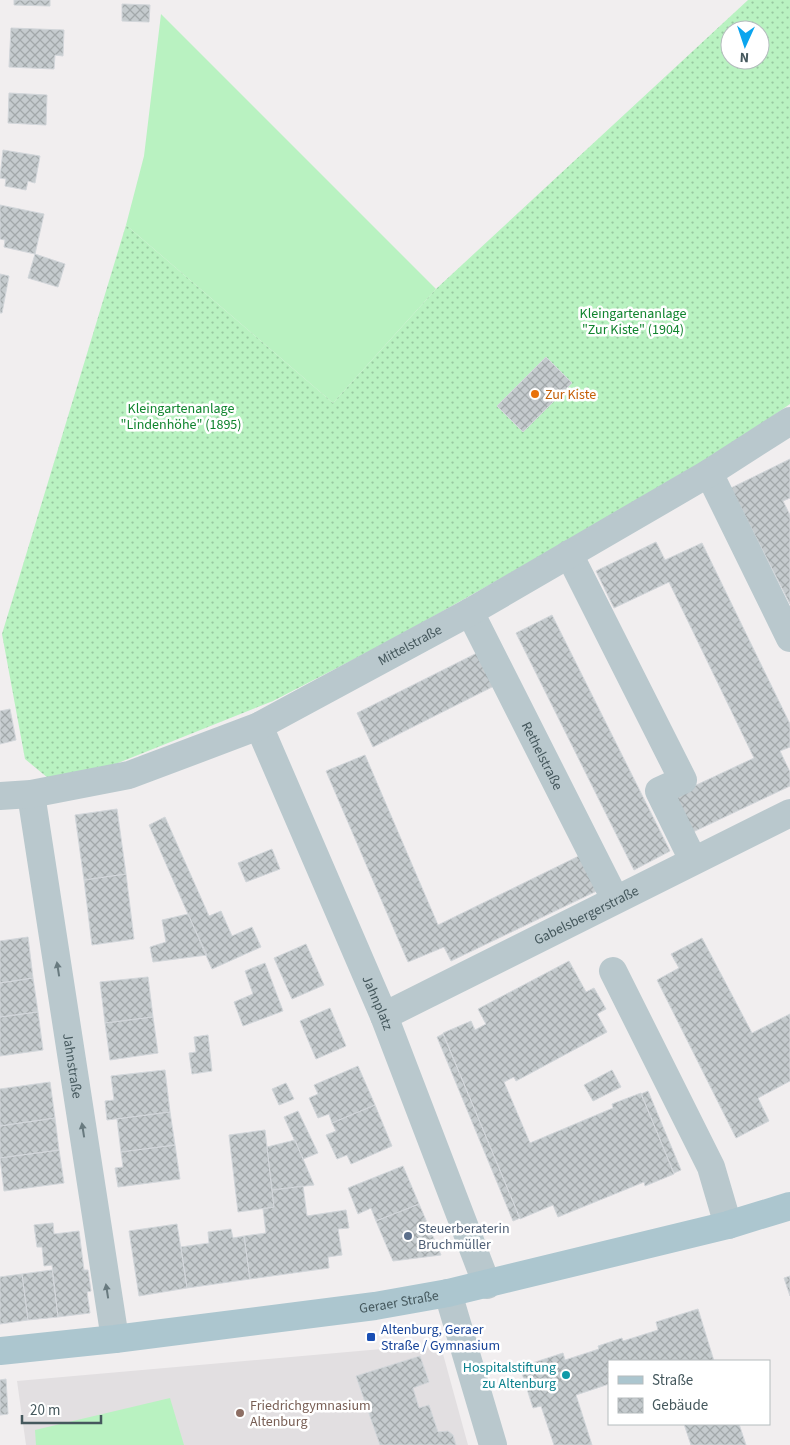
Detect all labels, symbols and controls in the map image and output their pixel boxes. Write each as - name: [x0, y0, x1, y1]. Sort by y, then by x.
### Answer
- north arrow: [720, 20, 770, 70]
- text: N: [739, 47, 750, 67]
- park label: Kleingartenanlage "Zur Kiste" (1904): [580, 304, 686, 340]
- place label: Zur Kiste: [545, 385, 596, 405]
- marker: Zur Kiste: [529, 388, 541, 400]
- park label: Kleingartenanlage "Lindenhöhe" (1895): [120, 399, 242, 435]
- street label: Mittelstraße: [374, 620, 446, 671]
- street label: Rethelstraße: [516, 718, 567, 794]
- street label: Gabelsbergerstraße: [531, 881, 642, 950]
- one-way arrow: [53, 961, 61, 977]
- street label: Jahnplatz: [357, 972, 398, 1033]
- street label: Jahnstraße: [57, 1032, 87, 1100]
- one-way arrow: [78, 1122, 86, 1138]
- place label: Steuerberaterin Bruchmüller: [418, 1219, 510, 1255]
- marker: Steuerberaterin Bruchmüller: [402, 1230, 414, 1242]
- one-way arrow: [103, 1282, 111, 1298]
- street label: Geraer Straße: [358, 1286, 440, 1319]
- place label: Altenburg, Geraer Straße / Gymnasium: [381, 1320, 500, 1356]
- marker: Altenburg, Geraer Straße / Gymnasium: [365, 1331, 377, 1343]
- place label: Hospitalstiftung zu Altenburg: [463, 1358, 556, 1394]
- legend: [608, 1360, 770, 1425]
- marker: Hospitalstiftung zu Altenburg: [560, 1369, 572, 1381]
- text: Straße: [652, 1370, 693, 1391]
- scale bar: [22, 1392, 101, 1424]
- text: Gebäude: [652, 1395, 708, 1416]
- place label: Friedrichgymnasium Altenburg: [250, 1396, 371, 1432]
- text: 20 m: [30, 1400, 60, 1421]
- marker: Friedrichgymnasium Altenburg: [234, 1407, 246, 1419]

